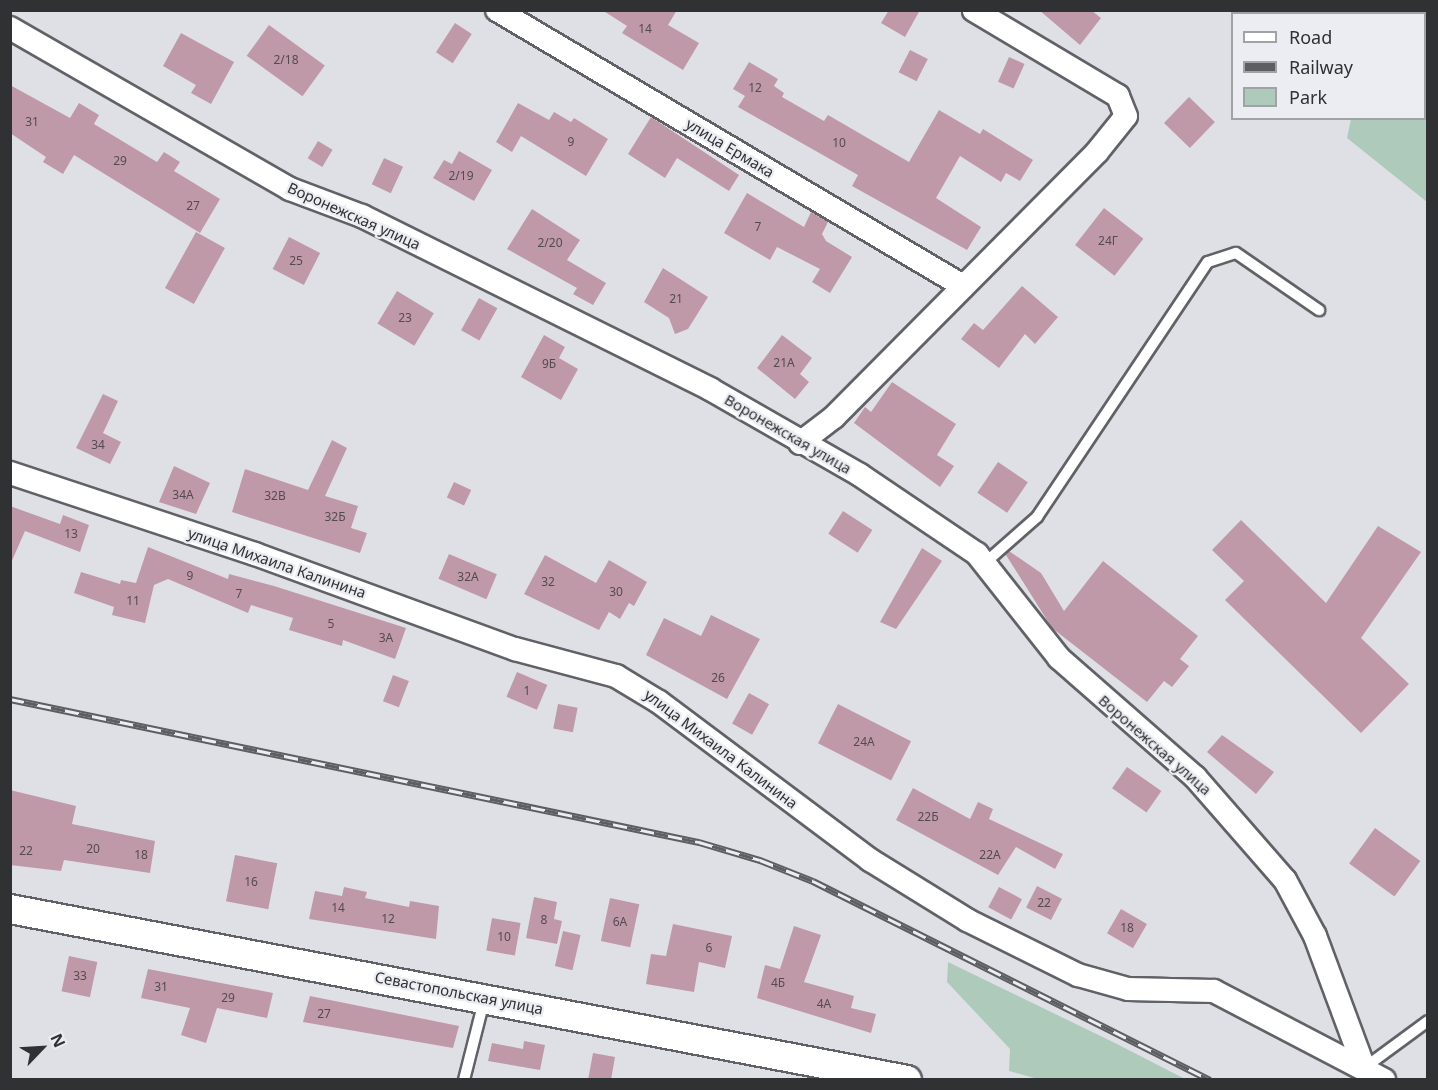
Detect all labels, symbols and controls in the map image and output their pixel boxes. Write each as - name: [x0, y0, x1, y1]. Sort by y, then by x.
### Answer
- legend: [1231, 12, 1426, 120]
- house number: 14: [638, 22, 652, 36]
- text: Road: [1289, 25, 1332, 49]
- house number: 2/18: [273, 53, 299, 67]
- text: Railway: [1289, 55, 1353, 79]
- house number: 12: [748, 81, 762, 95]
- text: Park: [1289, 85, 1327, 109]
- house number: 31: [25, 115, 39, 129]
- street label: улица Ермака: [683, 115, 777, 181]
- house number: 9: [568, 135, 574, 149]
- house number: 10: [832, 136, 846, 150]
- house number: 29: [113, 154, 127, 168]
- house number: 2/19: [448, 169, 474, 183]
- street label: Воронежская улица: [285, 179, 423, 253]
- house number: 27: [186, 199, 200, 213]
- house number: 7: [755, 220, 761, 234]
- house number: 24Г: [1098, 234, 1118, 248]
- house number: 2/20: [537, 236, 563, 250]
- house number: 25: [289, 254, 303, 268]
- house number: 21: [669, 292, 683, 306]
- house number: 23: [398, 311, 412, 325]
- house number: 21А: [773, 356, 795, 370]
- house number: 9Б: [542, 357, 556, 371]
- street label: Воронежская улица: [721, 390, 855, 478]
- house number: 34: [91, 438, 105, 452]
- house number: 34А: [172, 488, 194, 502]
- house number: 32В: [264, 489, 286, 503]
- house number: 32Б: [324, 510, 346, 524]
- street label: улица Михаила Калинина: [186, 524, 368, 602]
- house number: 13: [64, 527, 78, 541]
- house number: 9: [187, 569, 193, 583]
- house number: 32А: [457, 570, 479, 584]
- house number: 32: [541, 575, 555, 589]
- house number: 30: [609, 585, 623, 599]
- house number: 7: [236, 587, 242, 601]
- house number: 11: [126, 594, 140, 608]
- house number: 5: [328, 617, 334, 631]
- house number: 3А: [379, 631, 393, 645]
- house number: 26: [711, 671, 725, 685]
- house number: 1: [524, 684, 530, 698]
- street label: улица Михаила Калинина: [641, 685, 801, 813]
- street label: Воронежская улица: [1095, 691, 1215, 799]
- house number: 24А: [853, 735, 875, 749]
- house number: 22Б: [917, 810, 939, 824]
- house number: 20: [86, 842, 100, 856]
- house number: 22: [19, 844, 33, 858]
- house number: 18: [134, 848, 148, 862]
- house number: 22А: [979, 848, 1001, 862]
- house number: 16: [244, 875, 258, 889]
- house number: 22: [1037, 896, 1051, 910]
- house number: 14: [331, 901, 345, 915]
- house number: 12: [381, 912, 395, 926]
- house number: 8: [541, 913, 547, 927]
- house number: 6А: [613, 915, 627, 929]
- house number: 18: [1120, 921, 1134, 935]
- house number: 10: [497, 930, 511, 944]
- house number: 6: [706, 941, 712, 955]
- street label: Севастопольская улица: [373, 968, 545, 1018]
- house number: 33: [73, 969, 87, 983]
- house number: 4Б: [771, 976, 785, 990]
- house number: 31: [154, 980, 168, 994]
- house number: 29: [221, 991, 235, 1005]
- house number: 4А: [817, 997, 831, 1011]
- house number: 27: [317, 1007, 331, 1021]
- north arrow: [12, 1018, 72, 1078]
- text: N: [46, 1030, 71, 1051]

